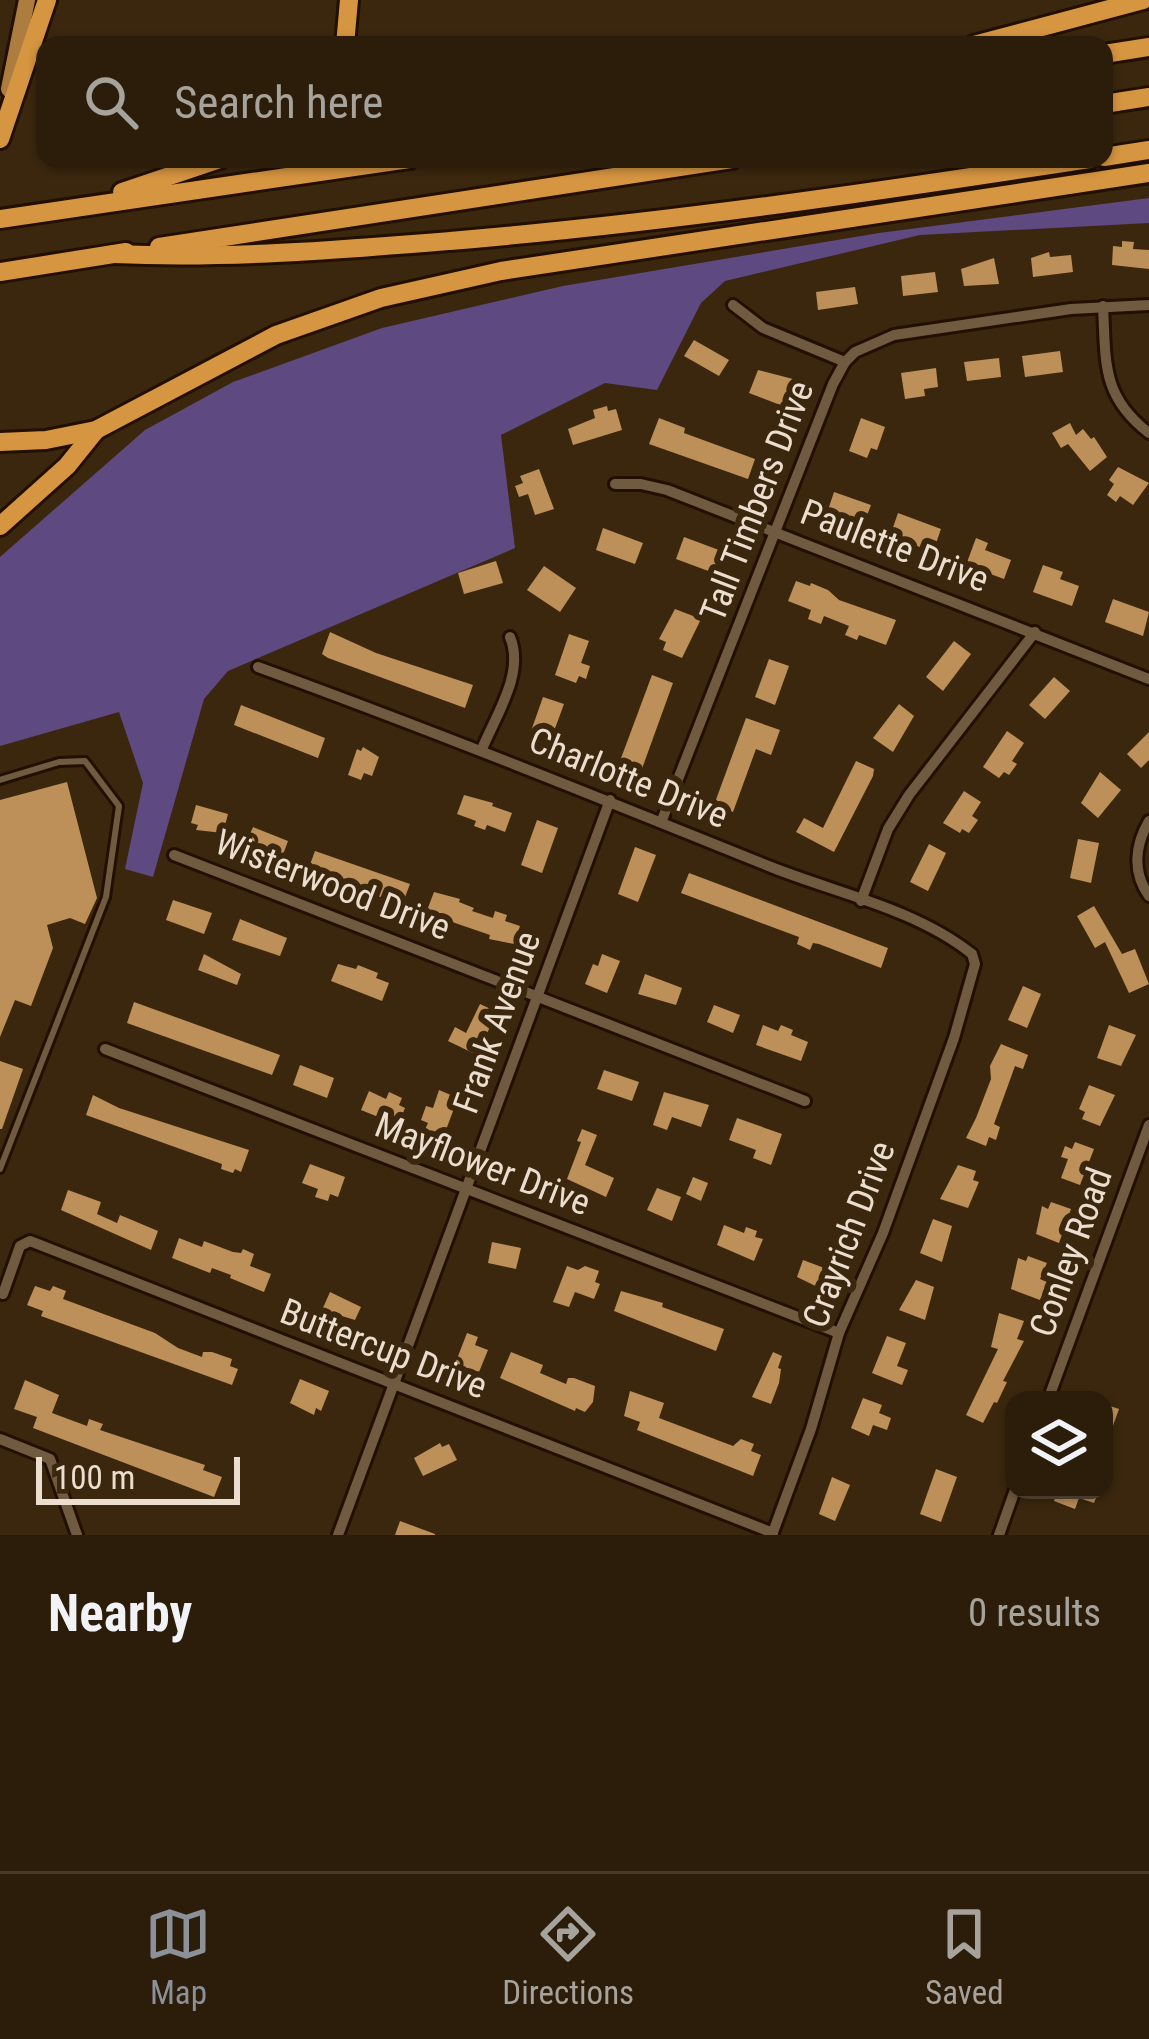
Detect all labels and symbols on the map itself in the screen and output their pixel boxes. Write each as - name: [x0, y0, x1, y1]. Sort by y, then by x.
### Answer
- street label: Tall Timbers Drive: [692, 375, 822, 628]
- street label: Paulette Drive: [795, 491, 995, 601]
- street label: Charlotte Drive: [523, 719, 734, 837]
- street label: Wisterwood Drive: [209, 821, 456, 949]
- street label: Frank Avenue: [445, 926, 549, 1119]
- street label: Mayflower Drive: [369, 1104, 596, 1224]
- street label: Crayrich Drive: [794, 1135, 904, 1333]
- street label: Conley Road: [1021, 1162, 1121, 1342]
- street label: Buttercup Drive: [274, 1290, 493, 1408]
- scale bar: [36, 1451, 240, 1504]

